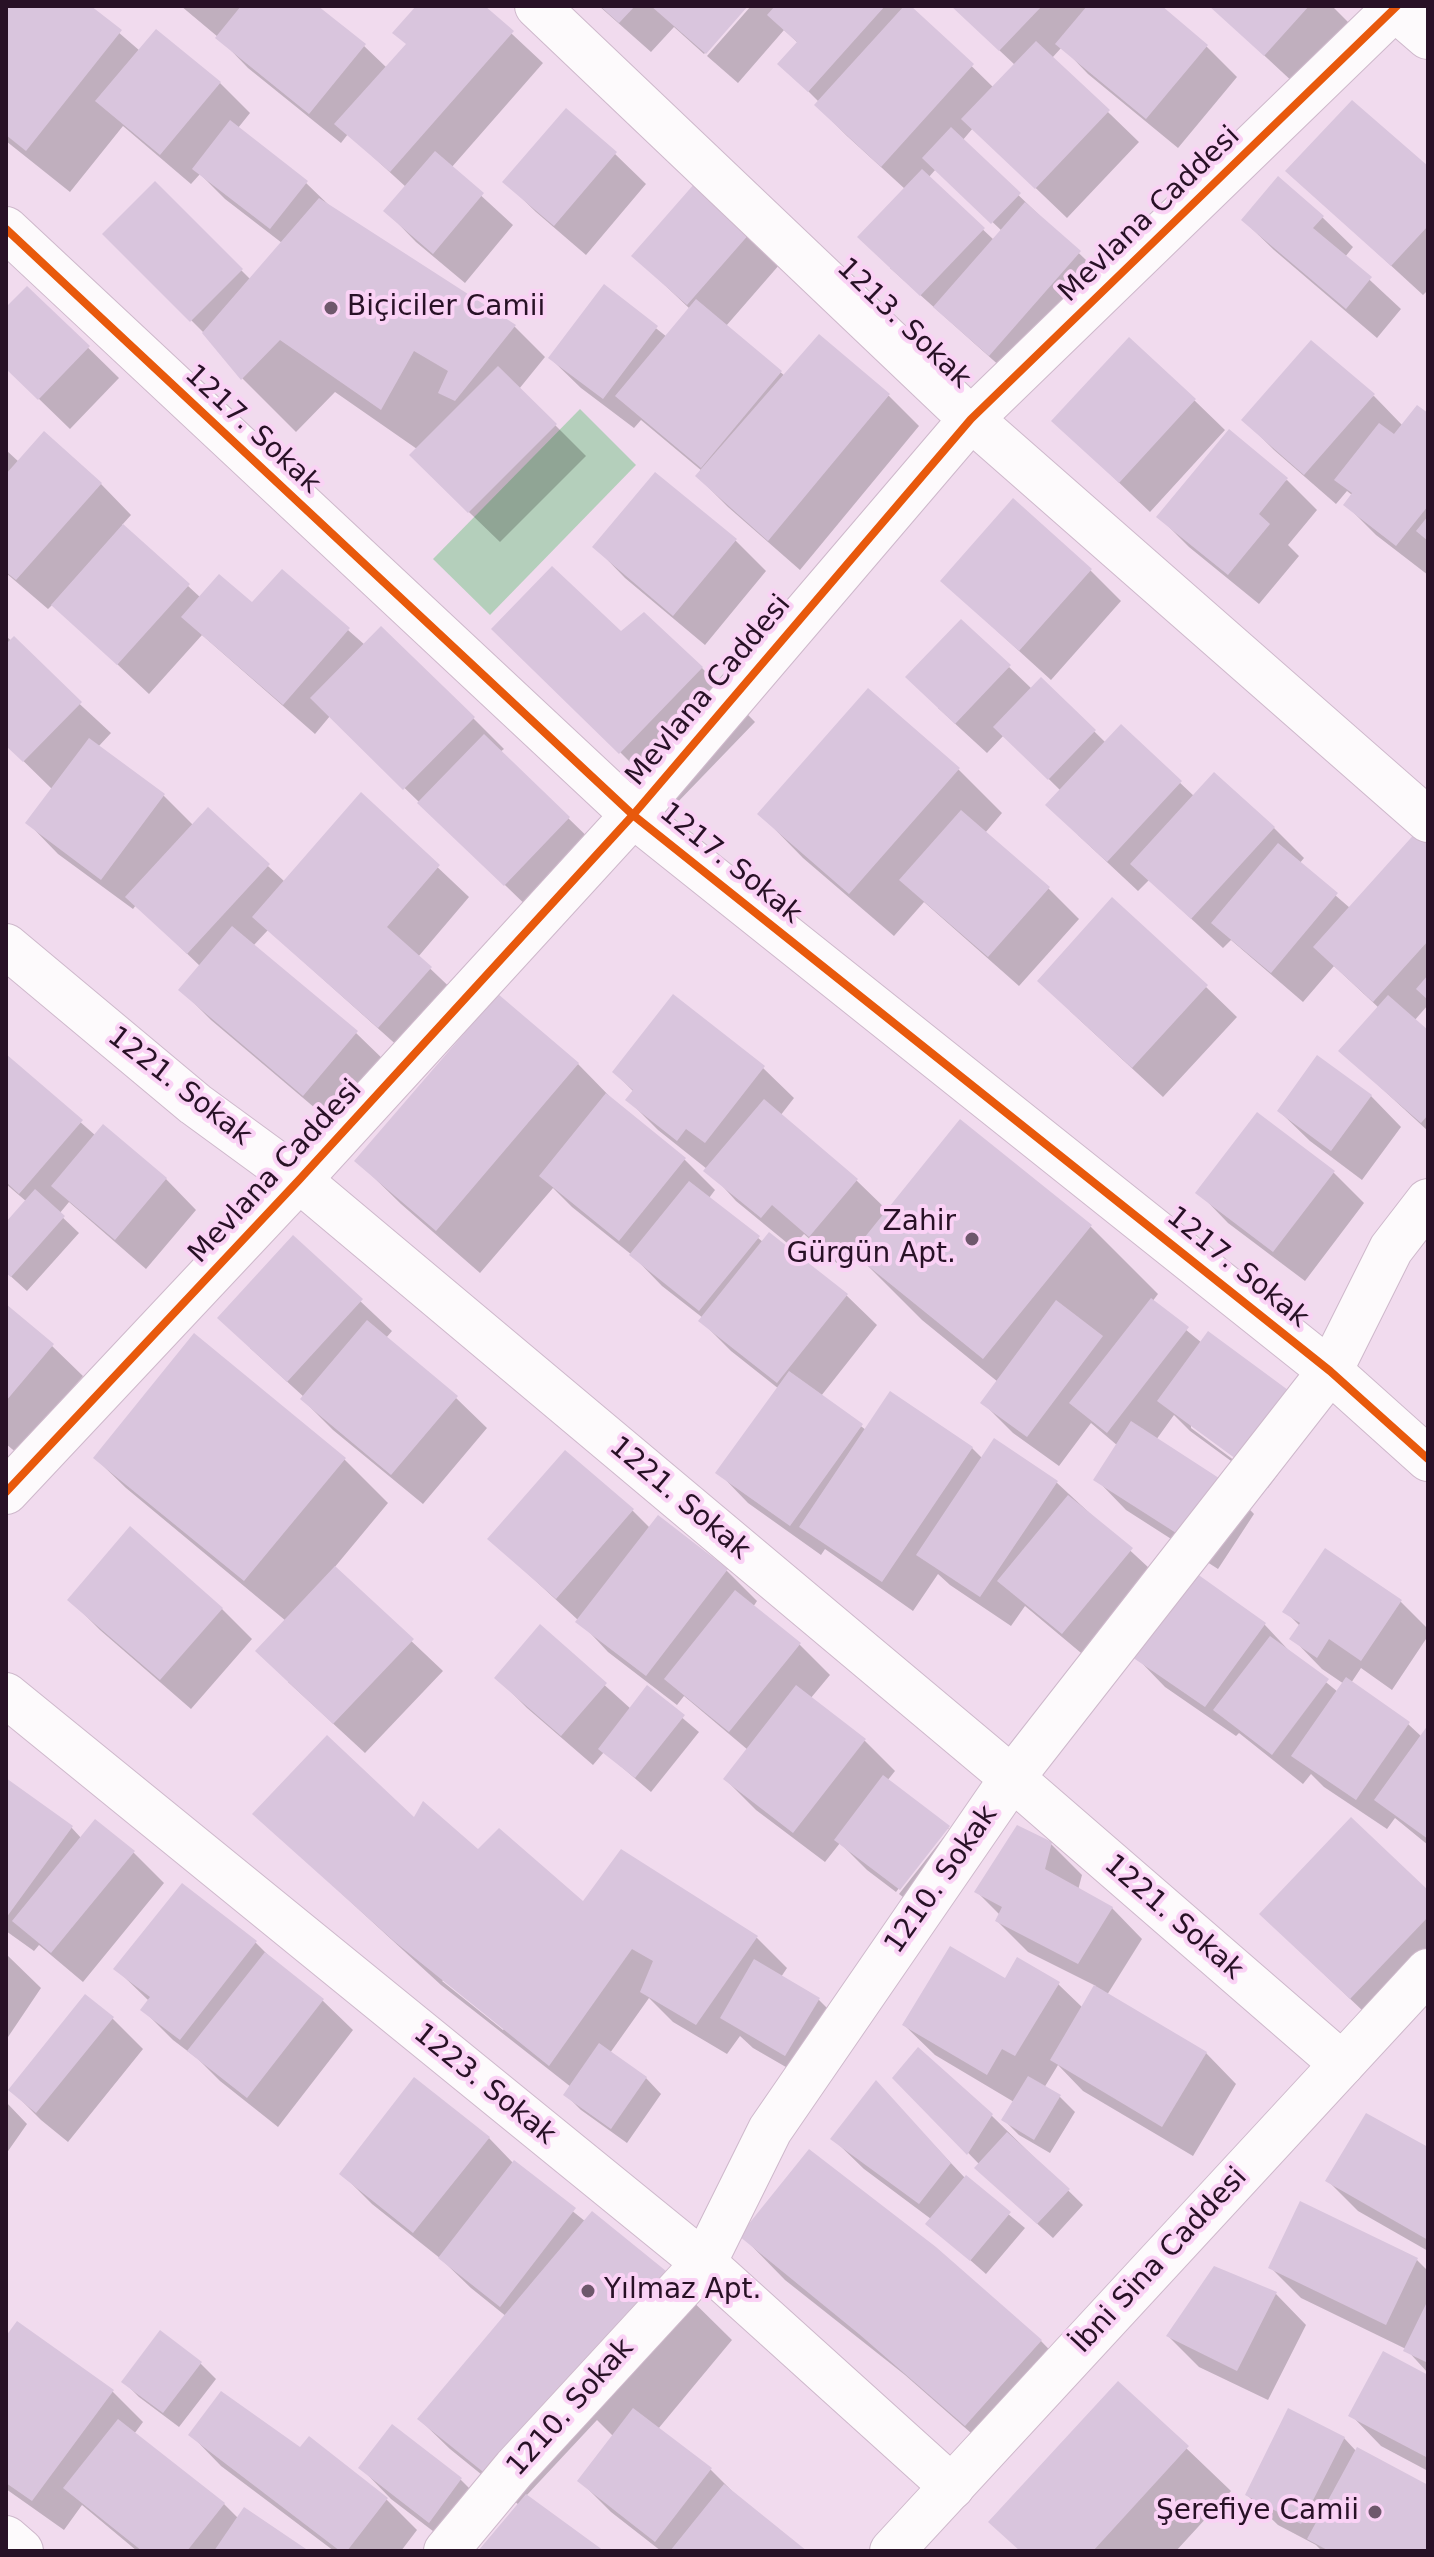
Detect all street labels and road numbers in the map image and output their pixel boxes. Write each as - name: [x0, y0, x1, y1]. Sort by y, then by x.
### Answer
- street label: Mevlana Caddesi: [1053, 120, 1247, 310]
- street label: 1213. Sokak: [829, 252, 977, 396]
- street label: 1217. Sokak: [177, 359, 327, 501]
- street label: Mevlana Caddesi: [619, 589, 799, 793]
- street label: 1217. Sokak: [652, 796, 808, 932]
- street label: 1221. Sokak: [100, 1020, 258, 1154]
- street label: Mevlana Caddesi: [182, 1073, 370, 1271]
- street label: 1217. Sokak: [1159, 1200, 1315, 1336]
- street label: 1221. Sokak: [602, 1431, 756, 1567]
- street label: 1210. Sokak: [879, 1799, 1005, 1961]
- street label: 1221. Sokak: [1097, 1849, 1249, 1987]
- street label: 1223. Sokak: [406, 2017, 562, 2153]
- street label: İbni Sina Caddesi: [1065, 2161, 1255, 2361]
- street label: 1210. Sokak: [501, 2332, 641, 2484]

